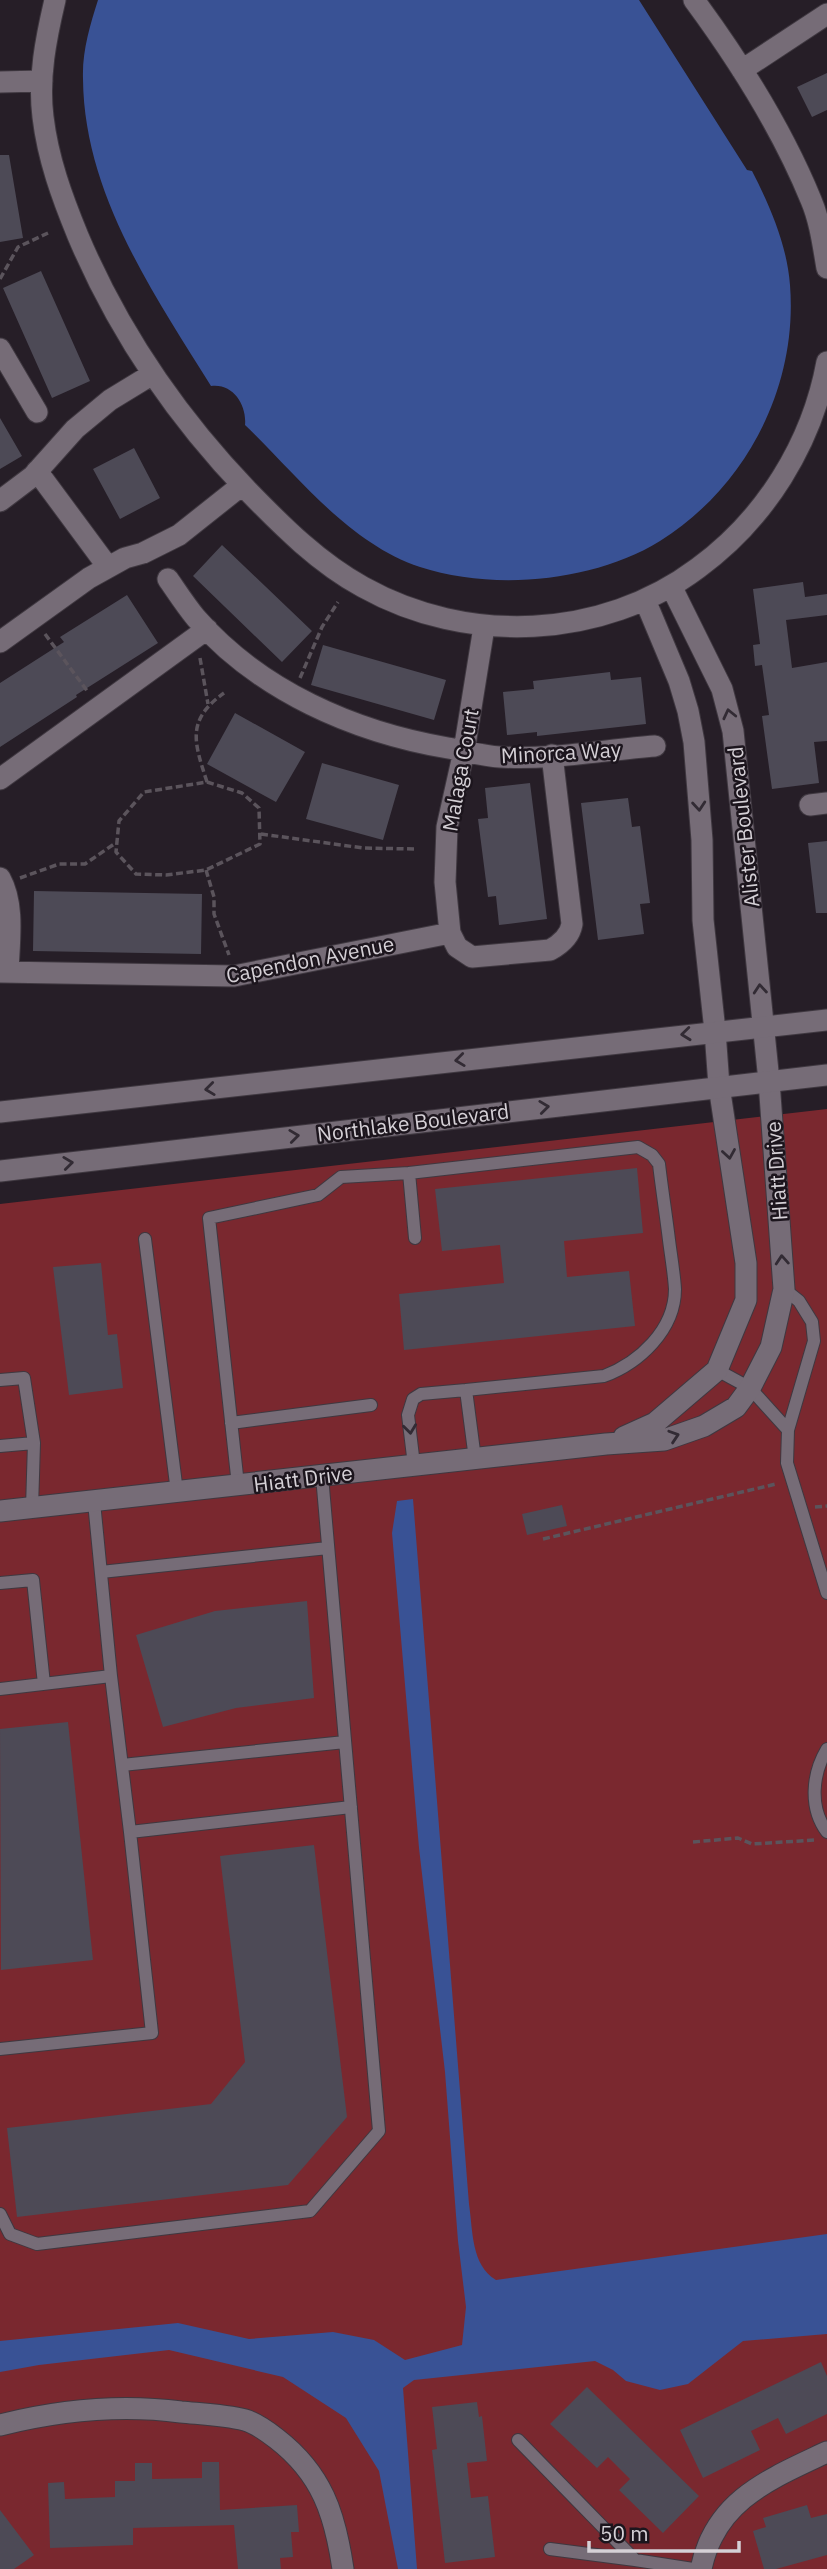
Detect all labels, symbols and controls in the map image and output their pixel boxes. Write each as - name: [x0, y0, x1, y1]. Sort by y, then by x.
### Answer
- street label: Malaga Court: [435, 706, 485, 834]
- one-way arrow: [723, 708, 737, 720]
- street label: Minorca Way: [500, 735, 622, 769]
- street label: Alister Boulevard: [721, 745, 765, 909]
- one-way arrow: [691, 801, 706, 812]
- street label: Capendon Avenue: [223, 929, 397, 989]
- one-way arrow: [752, 983, 767, 994]
- one-way arrow: [680, 1027, 692, 1042]
- one-way arrow: [454, 1053, 466, 1068]
- one-way arrow: [204, 1081, 215, 1096]
- street label: Northlake Boulevard: [315, 1096, 511, 1148]
- one-way arrow: [538, 1099, 550, 1114]
- street label: Hiatt Drive: [759, 1120, 793, 1222]
- one-way arrow: [288, 1129, 300, 1144]
- one-way arrow: [721, 1148, 736, 1160]
- one-way arrow: [62, 1156, 74, 1171]
- one-way arrow: [775, 1254, 790, 1265]
- one-way arrow: [402, 1423, 417, 1435]
- one-way arrow: [667, 1430, 679, 1445]
- street label: Hiatt Drive: [252, 1458, 354, 1498]
- scale bar: [589, 2510, 740, 2554]
- text: 50 m: [600, 2519, 649, 2547]

